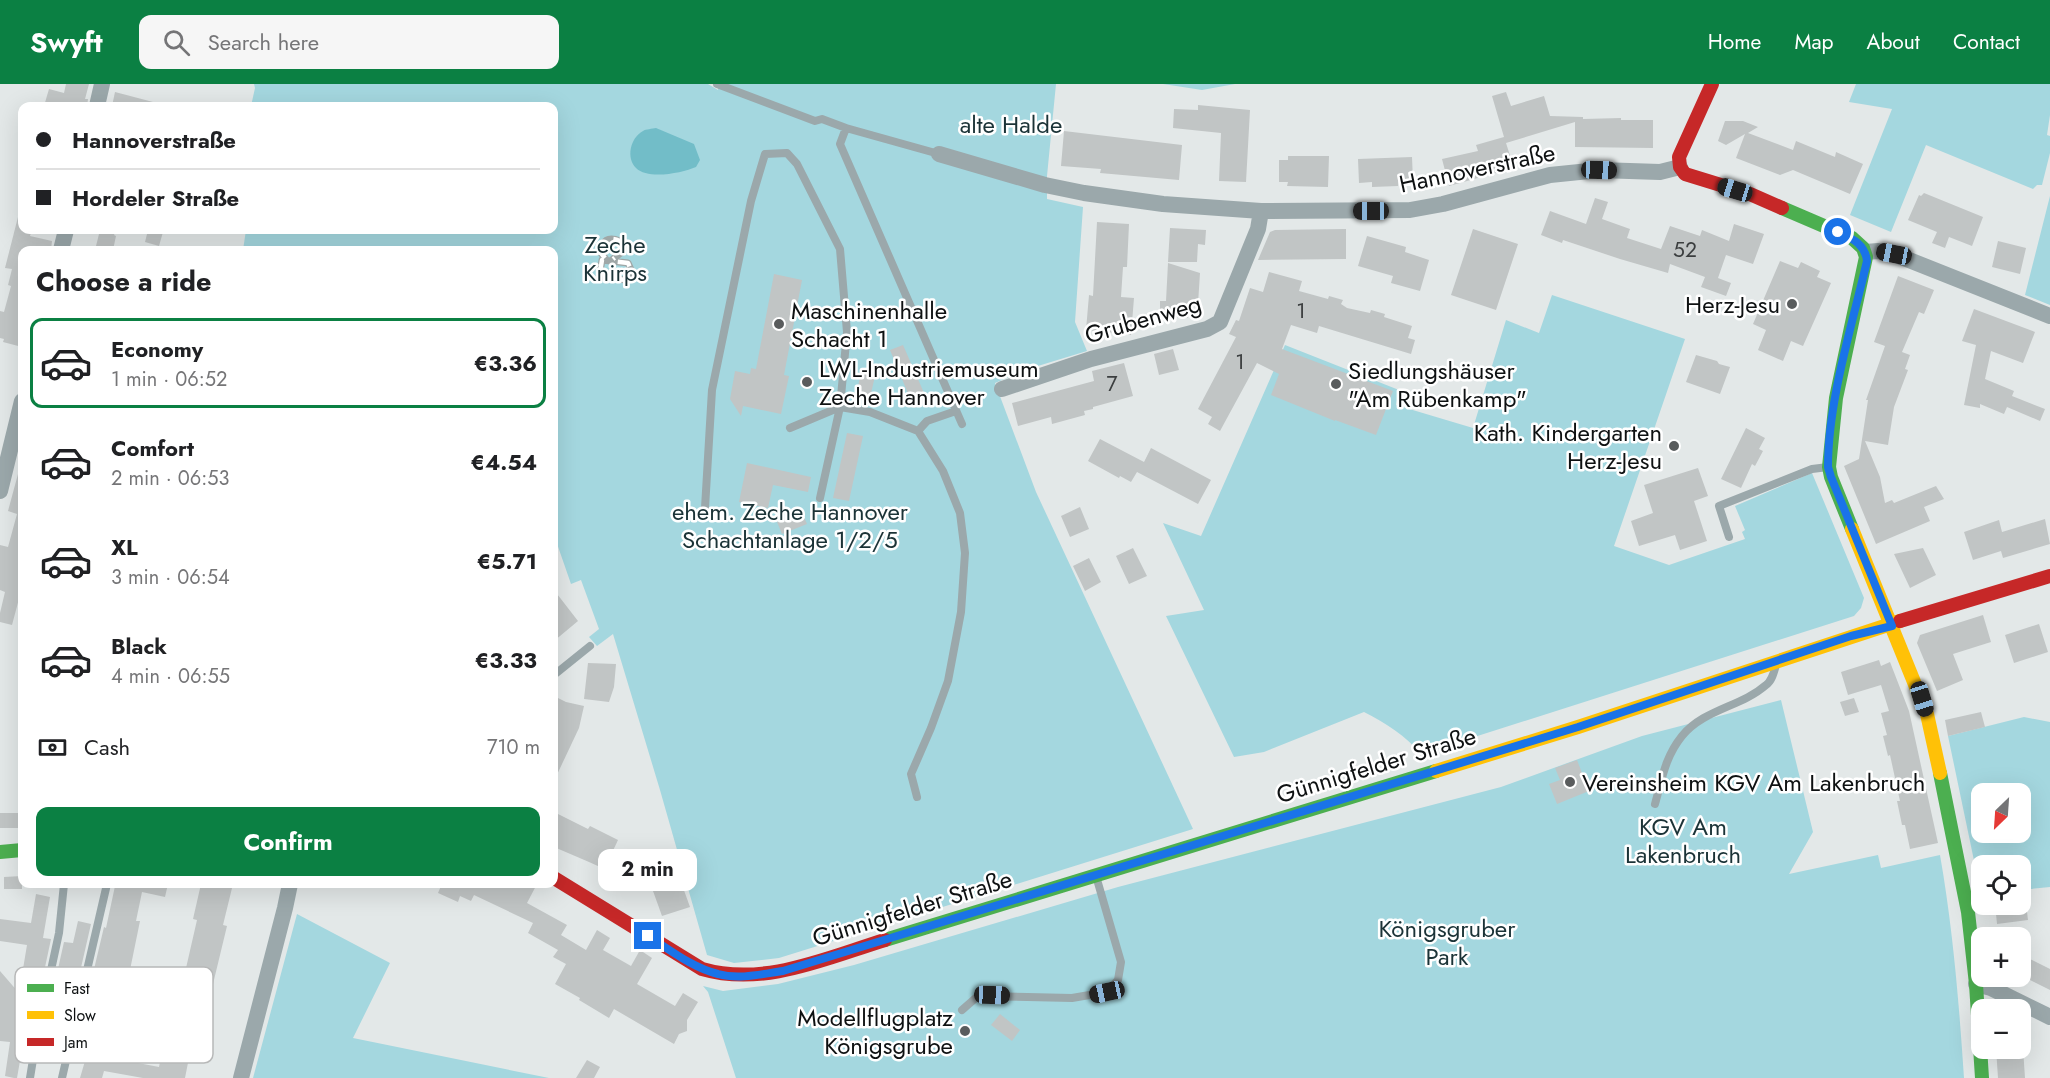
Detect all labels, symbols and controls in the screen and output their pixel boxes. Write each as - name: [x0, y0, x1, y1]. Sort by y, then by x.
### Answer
- search box: [139, 15, 559, 69]
- text: Swyft: [30, 22, 103, 63]
- icon: search: [160, 26, 193, 59]
- text: Search here: [208, 26, 319, 58]
- text: Home: [1708, 27, 1761, 57]
- text: Map: [1794, 27, 1834, 57]
- text: About: [1867, 27, 1920, 57]
- text: Contact: [1953, 27, 2020, 57]
- park label: alte Halde: [960, 107, 1062, 142]
- text: Hannoverstraße: [72, 124, 236, 156]
- street label: Hannoverstraße: [1396, 134, 1558, 202]
- car: [1581, 160, 1617, 180]
- car: [1715, 176, 1755, 204]
- text: Hordeler Straße: [72, 182, 239, 214]
- car: [1353, 202, 1389, 220]
- route start: [1824, 218, 1851, 245]
- park label: Zeche Knirps: [583, 227, 647, 290]
- house number: 52: [1673, 235, 1697, 265]
- car: [1875, 242, 1913, 266]
- text: Choose a ride: [36, 262, 211, 301]
- street label: Grubenweg: [1081, 286, 1205, 352]
- place label: Herz-Jesu: [1685, 287, 1780, 322]
- place label: Maschinenhalle Schacht 1: [791, 293, 947, 356]
- house number: 1: [1296, 296, 1306, 326]
- marker: Herz-Jesu: [1785, 297, 1799, 311]
- marker: Maschinenhalle Schacht 1: [772, 317, 786, 331]
- text: Economy: [111, 333, 203, 365]
- icon: car: [39, 336, 93, 390]
- text: €3.36: [474, 347, 537, 379]
- house number: 1: [1235, 347, 1245, 377]
- place label: LWL-Industriemuseum Zeche Hannover: [819, 351, 1039, 414]
- place label: Siedlungshäuser "Am Rübenkamp": [1348, 353, 1527, 416]
- text: 1 min · 06:52: [111, 365, 227, 394]
- house number: 7: [1106, 369, 1118, 399]
- marker: LWL-Industriemuseum Zeche Hannover: [800, 375, 814, 389]
- marker: Siedlungshäuser "Am Rübenkamp": [1329, 377, 1343, 391]
- place label: Kath. Kindergarten Herz-Jesu: [1474, 415, 1662, 478]
- text: Comfort: [111, 432, 194, 464]
- icon: car: [39, 435, 93, 489]
- marker: Kath. Kindergarten Herz-Jesu: [1667, 439, 1681, 453]
- text: €4.54: [471, 446, 537, 478]
- text: 2 min · 06:53: [111, 464, 229, 493]
- park label: ehem. Zeche Hannover Schachtanlage 1/2/5: [672, 494, 909, 557]
- text: XL: [111, 531, 138, 563]
- icon: car: [39, 534, 93, 588]
- text: €5.71: [477, 545, 537, 577]
- text: 3 min · 06:54: [111, 563, 230, 592]
- text: Black: [111, 630, 167, 662]
- icon: car: [39, 633, 93, 687]
- text: €3.33: [475, 644, 537, 676]
- text: 4 min · 06:55: [111, 662, 230, 691]
- car: [1908, 679, 1936, 719]
- street label: Günnigfelder Straße: [1272, 718, 1480, 812]
- icon: cash: [36, 731, 69, 764]
- text: Cash: [84, 731, 130, 763]
- text: 710 m: [487, 733, 540, 762]
- place label: Vereinsheim KGV Am Lakenbruch: [1582, 765, 1925, 800]
- marker: Vereinsheim KGV Am Lakenbruch: [1563, 775, 1577, 789]
- north arrow: [1971, 783, 2031, 843]
- map controls: [1971, 783, 2031, 1059]
- button: Confirm: [36, 807, 540, 876]
- park label: KGV Am Lakenbruch: [1625, 809, 1741, 872]
- callout: 2 min: [598, 849, 698, 891]
- text: 2 min: [621, 855, 674, 884]
- button: locate: [1971, 855, 2031, 915]
- street label: Günnigfelder Straße: [808, 861, 1016, 955]
- park label: Königsgruber Park: [1379, 911, 1516, 974]
- route end: [634, 922, 661, 949]
- button: +: [1971, 927, 2031, 987]
- legend: [15, 967, 213, 1063]
- text: Fast: [64, 977, 90, 1000]
- car: [1088, 979, 1126, 1005]
- car: [974, 985, 1010, 1005]
- button: −: [1971, 999, 2031, 1059]
- place label: Modellflugplatz Königsgrube: [797, 1000, 953, 1063]
- text: Slow: [64, 1004, 96, 1027]
- marker: Modellflugplatz Königsgrube: [958, 1024, 972, 1038]
- text: Jam: [62, 1031, 88, 1054]

